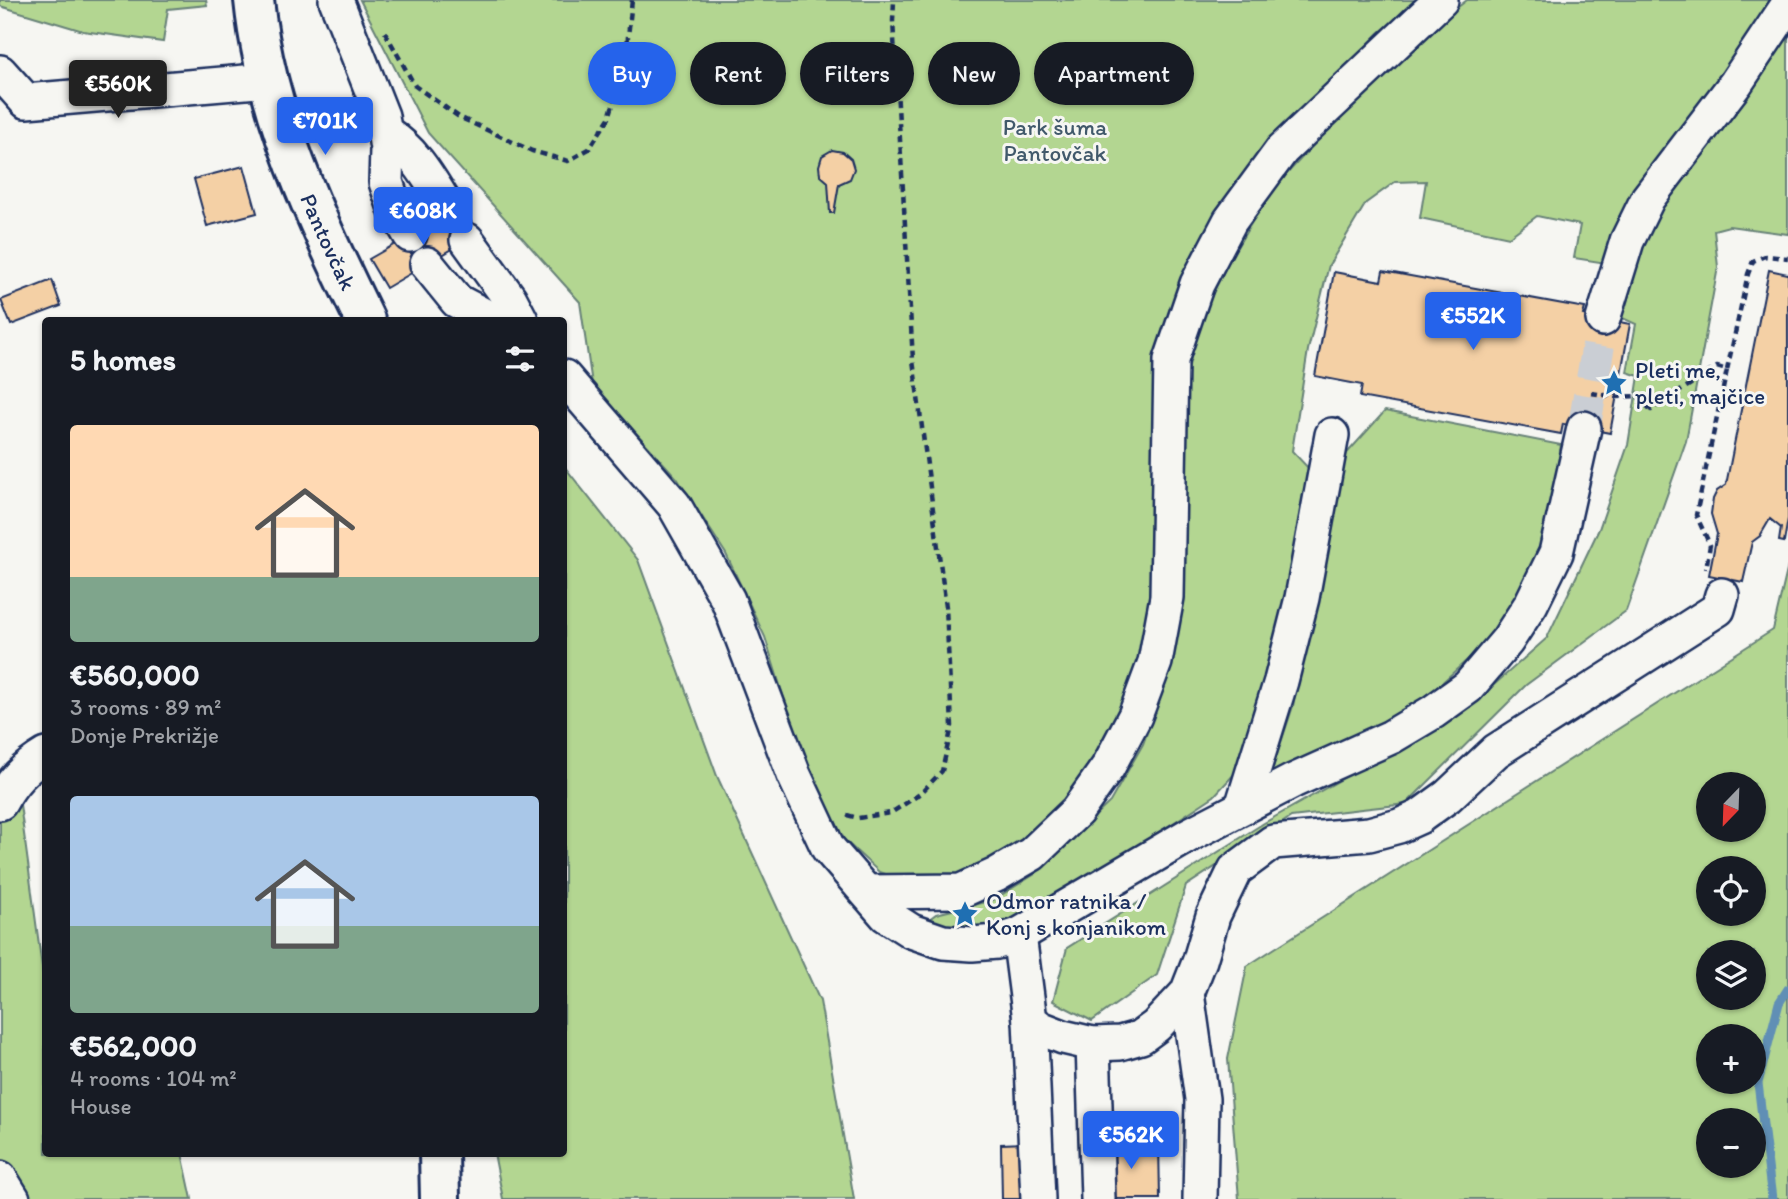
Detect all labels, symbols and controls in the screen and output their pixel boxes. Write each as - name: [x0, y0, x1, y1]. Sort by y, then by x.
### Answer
- chip: Buy: [588, 42, 676, 105]
- chip: Rent: [690, 42, 786, 105]
- chip: Filters: [800, 42, 914, 105]
- chip: New: [928, 42, 1020, 105]
- chip: Apartment: [1034, 42, 1194, 105]
- pin: €560K: [69, 60, 167, 120]
- text: €560K: [85, 69, 151, 97]
- pin: €701K: [276, 97, 374, 157]
- text: €701K: [293, 106, 357, 134]
- park label: Park šuma Pantovčak: [1003, 113, 1107, 167]
- pin: €608K: [374, 188, 472, 247]
- street label: Pantovčak: [294, 189, 362, 295]
- text: €608K: [390, 196, 456, 224]
- pin: €552K: [1424, 292, 1522, 352]
- text: €552K: [1441, 301, 1505, 329]
- icon: filters: [501, 340, 539, 378]
- text: 5 homes: [70, 341, 176, 378]
- place label: Pleti me, pleti, majčice: [1635, 356, 1765, 410]
- place icon: Pleti me, pleti, majčice: [1599, 368, 1629, 398]
- icon: home: [242, 470, 368, 596]
- text: €560,000: [70, 656, 200, 693]
- text: 3 rooms · 89 m²: [70, 693, 221, 721]
- text: Donje Prekrižje: [70, 721, 219, 749]
- north arrow: [1696, 772, 1766, 842]
- map controls: [1696, 772, 1766, 1178]
- icon: home: [242, 841, 368, 967]
- button: locate: [1696, 856, 1766, 926]
- place label: Odmor ratnika / Konj s konjanikom: [986, 887, 1166, 941]
- place icon: Odmor ratnika / Konj s konjanikom: [950, 899, 980, 929]
- button: layers: [1696, 940, 1766, 1010]
- button: +: [1696, 1024, 1766, 1094]
- text: €562,000: [70, 1027, 197, 1064]
- text: 4 rooms · 104 m²: [70, 1064, 237, 1092]
- text: House: [70, 1092, 132, 1120]
- button: −: [1696, 1108, 1766, 1178]
- pin: €562K: [1082, 1112, 1180, 1171]
- text: €562K: [1099, 1120, 1163, 1148]

